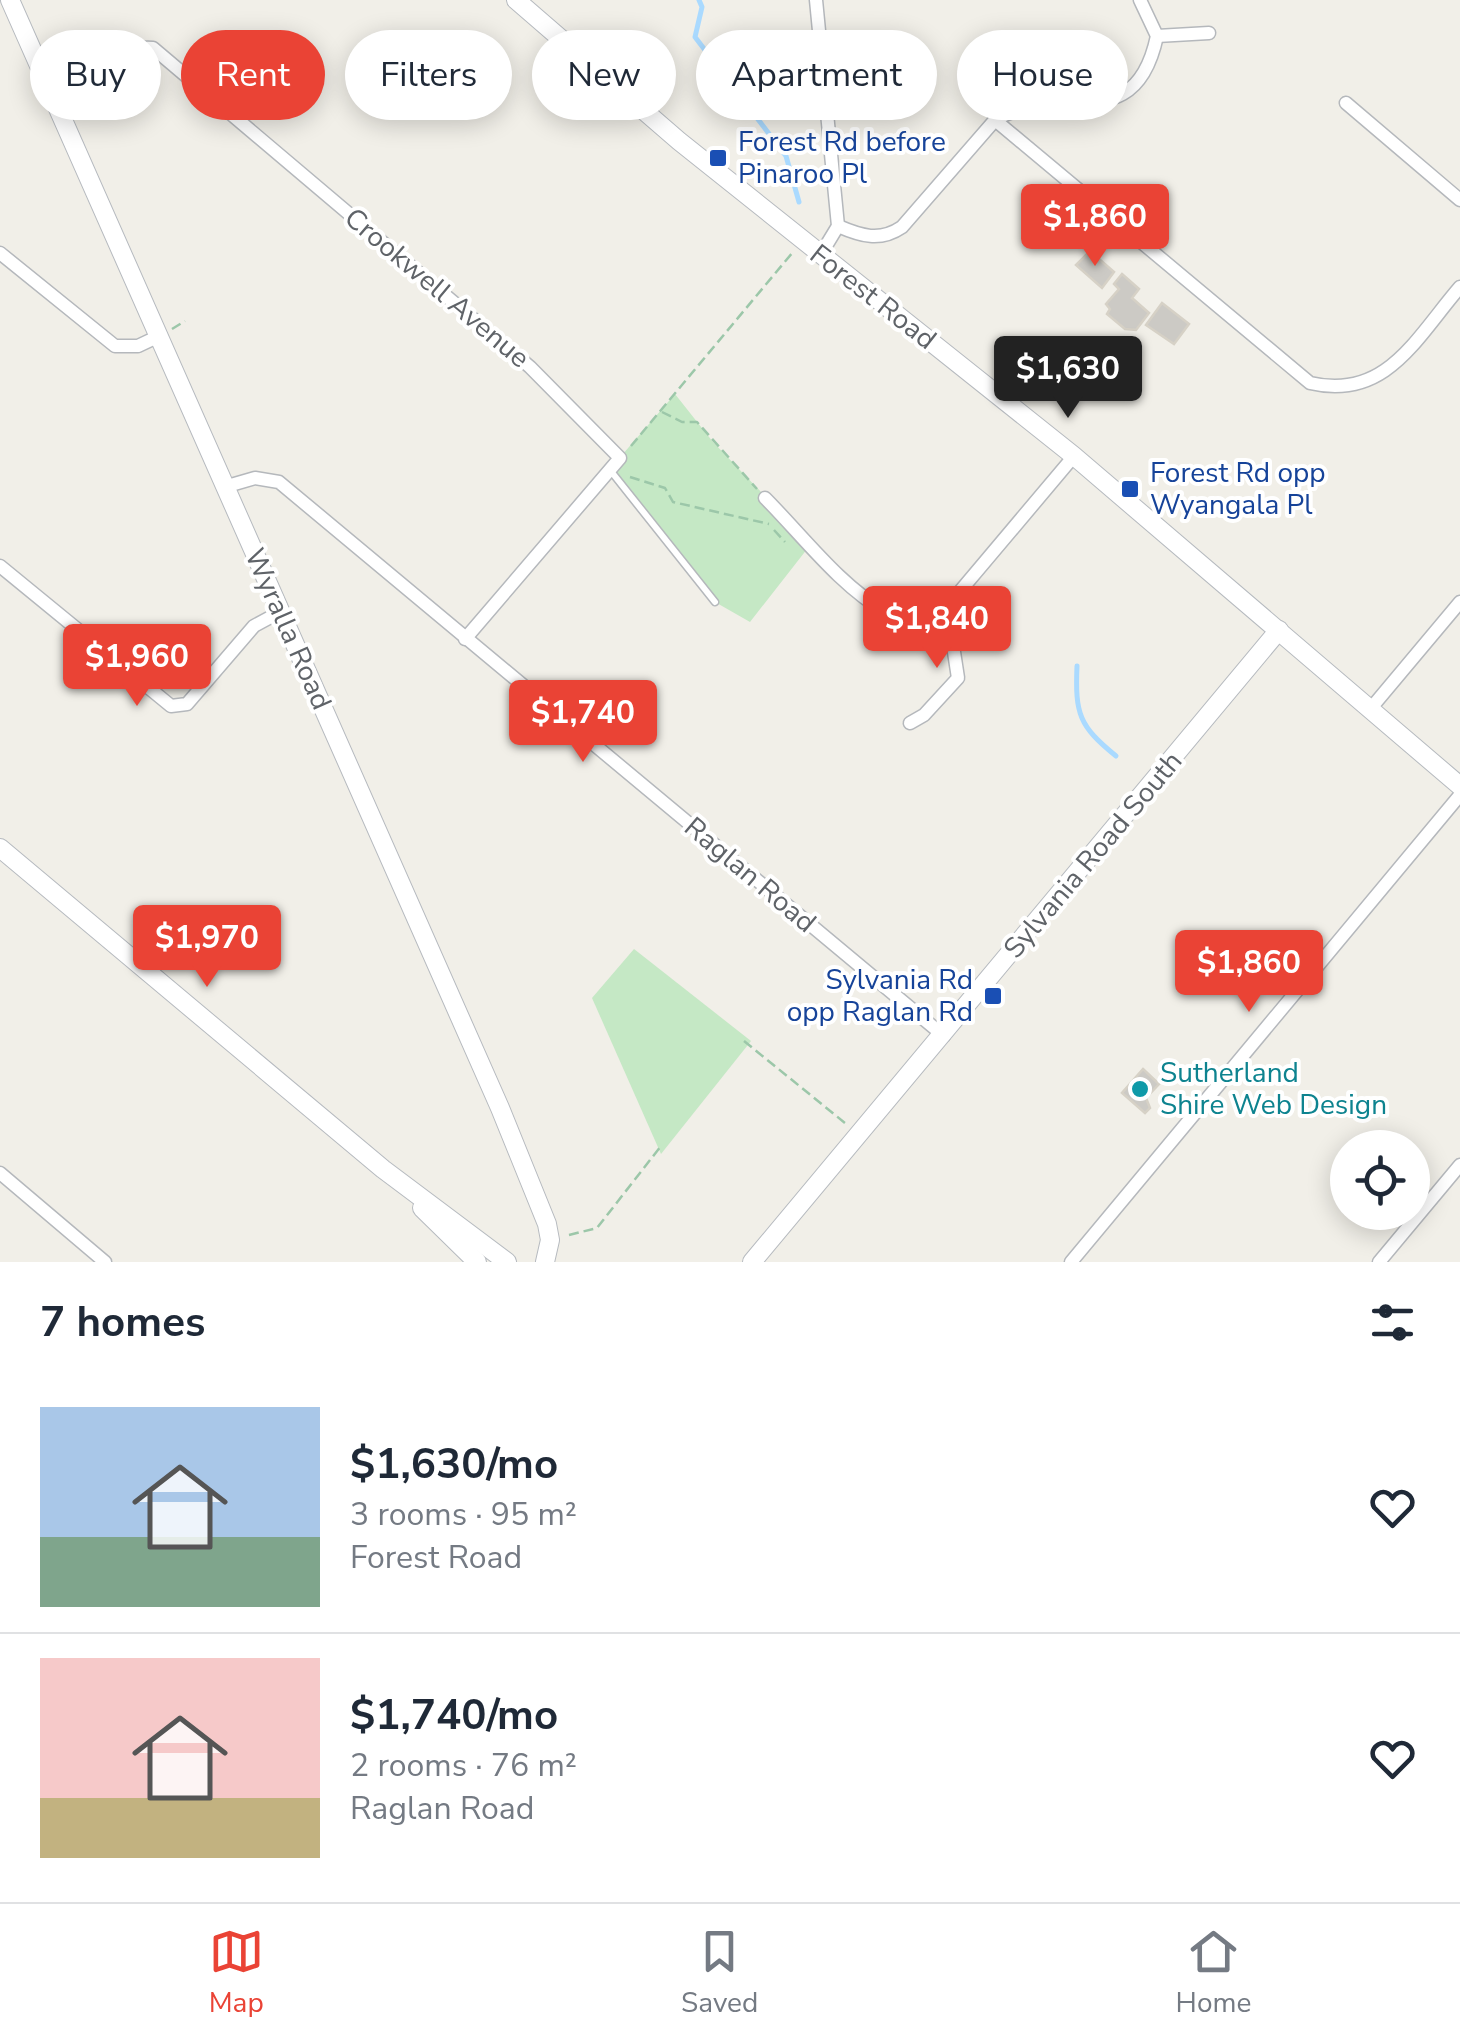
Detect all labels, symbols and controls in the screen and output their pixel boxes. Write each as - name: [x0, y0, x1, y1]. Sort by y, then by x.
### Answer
- chip: Buy: [30, 30, 161, 120]
- chip: Rent: [181, 30, 325, 120]
- chip: Filters: [345, 30, 512, 120]
- chip: New: [532, 30, 676, 120]
- chip: Apartment: [696, 30, 937, 120]
- chip: House: [957, 30, 1128, 120]
- place label: Forest Rd before Pinaroo Pl: [738, 123, 946, 193]
- marker: Forest Rd before Pinaroo Pl: [707, 147, 729, 169]
- pin: $1,860: [1014, 184, 1176, 269]
- text: $1,860: [1043, 195, 1147, 238]
- street label: Crookwell Avenue: [336, 199, 538, 377]
- street label: Forest Road: [802, 236, 944, 358]
- pin: $1,630: [987, 336, 1149, 421]
- text: $1,630: [1016, 347, 1120, 390]
- place label: Forest Rd opp Wyangala Pl: [1150, 454, 1326, 524]
- marker: Forest Rd opp Wyangala Pl: [1119, 478, 1141, 500]
- street label: Wyralla Road: [235, 542, 341, 716]
- pin: $1,840: [856, 586, 1018, 671]
- text: $1,840: [885, 597, 989, 640]
- pin: $1,960: [56, 624, 218, 709]
- text: $1,960: [85, 635, 189, 678]
- pin: $1,740: [502, 680, 664, 765]
- text: $1,740: [531, 691, 635, 734]
- street label: Sylvania Road South: [995, 743, 1191, 967]
- street label: Raglan Road: [676, 809, 824, 941]
- pin: $1,970: [126, 905, 288, 990]
- text: $1,970: [155, 916, 259, 959]
- pin: $1,860: [1168, 930, 1330, 1015]
- text: $1,860: [1197, 941, 1301, 984]
- place label: Sylvania Rd opp Raglan Rd: [787, 961, 973, 1031]
- marker: Sylvania Rd opp Raglan Rd: [982, 985, 1004, 1007]
- place label: Sutherland Shire Web Design: [1160, 1054, 1387, 1124]
- marker: Sutherland Shire Web Design: [1129, 1078, 1151, 1100]
- map controls: [1330, 1130, 1430, 1230]
- button: locate: [1330, 1130, 1430, 1230]
- text: 7 homes: [40, 1294, 205, 1351]
- icon: filters: [1365, 1295, 1420, 1350]
- text: $1,630/mo: [350, 1436, 558, 1493]
- icon: home: [120, 1447, 240, 1567]
- icon: heart: [1365, 1480, 1420, 1535]
- text: 3 rooms · 95 m²: [350, 1493, 577, 1536]
- text: Forest Road: [350, 1536, 522, 1579]
- text: $1,740/mo: [350, 1687, 558, 1744]
- icon: home: [120, 1698, 240, 1818]
- icon: heart: [1365, 1731, 1420, 1786]
- text: 2 rooms · 76 m²: [350, 1744, 577, 1787]
- text: Raglan Road: [350, 1787, 534, 1830]
- tab: Map: [209, 1924, 264, 2022]
- tab: Saved: [681, 1924, 758, 2022]
- tab: Home: [1176, 1924, 1251, 2022]

